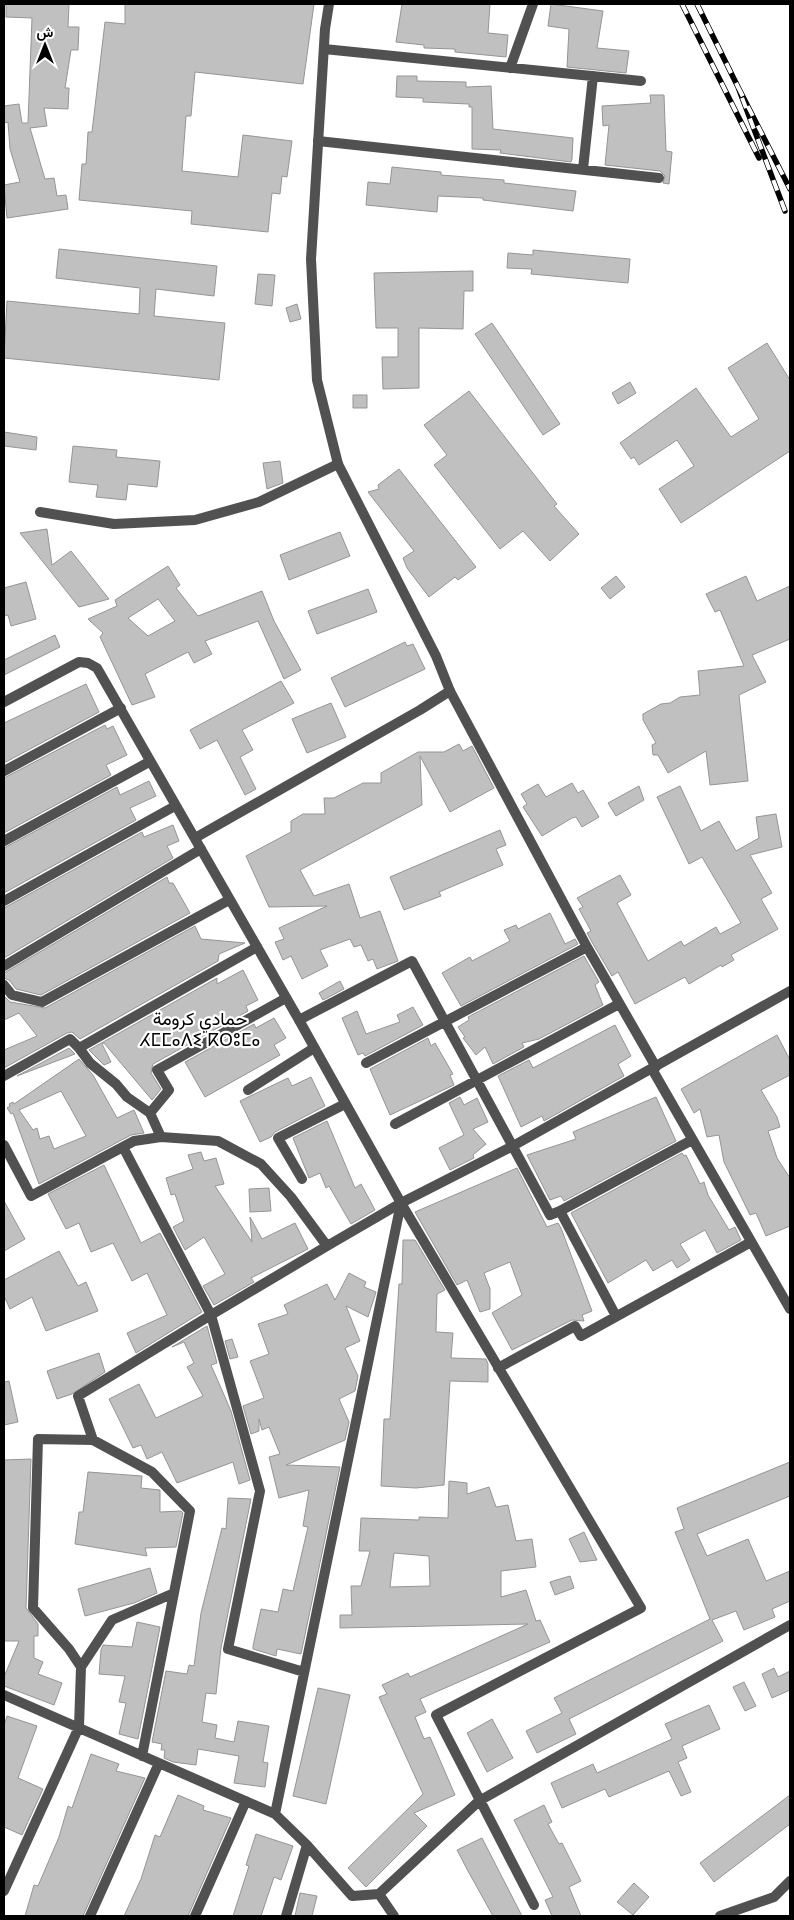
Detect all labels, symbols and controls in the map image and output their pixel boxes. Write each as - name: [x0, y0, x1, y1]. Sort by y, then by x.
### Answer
- north arrow: [20, 20, 70, 70]
- text: ش: [37, 23, 54, 41]
- district label: حمادي كرومة ⵃⵎⵎⴰⴷⵉ ⴽⵔⵓⵎⴰ: [140, 1008, 260, 1051]

